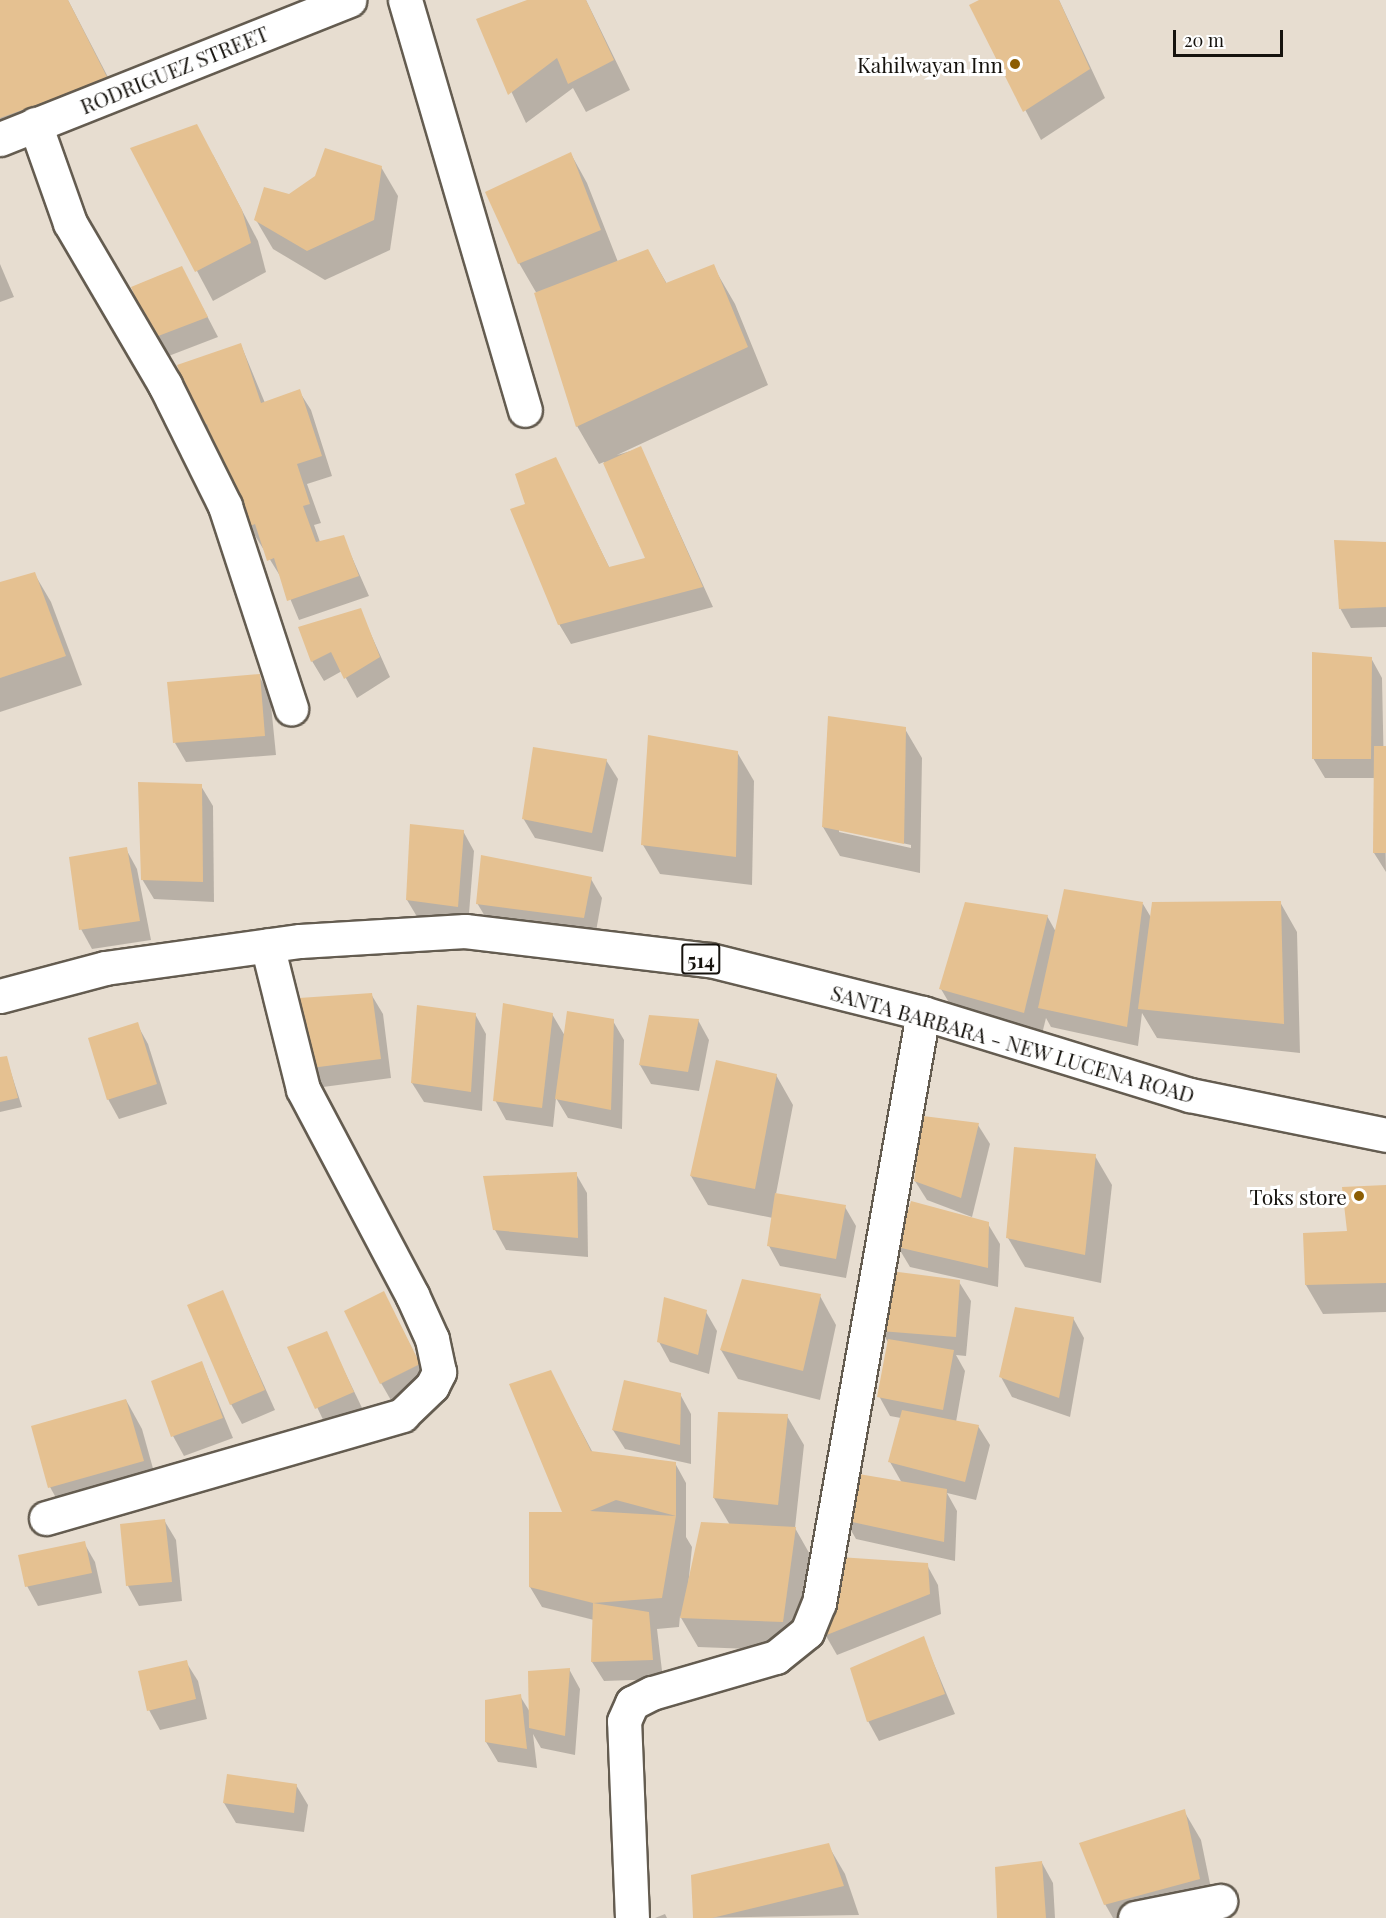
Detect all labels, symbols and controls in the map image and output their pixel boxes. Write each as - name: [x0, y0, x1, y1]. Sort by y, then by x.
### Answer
- scale bar: [1176, 18, 1286, 56]
- street label: RODRIGUEZ STREET: [76, 20, 272, 118]
- text: 20 m: [1184, 28, 1224, 52]
- place label: Kahilwayan Inn: [857, 51, 1003, 77]
- marker: Kahilwayan Inn: [1008, 57, 1022, 71]
- road number: 514: [680, 942, 722, 976]
- street label: SANTA BARBARA - NEW LUCENA ROAD: [828, 979, 1198, 1107]
- place label: Toks store: [1250, 1183, 1347, 1209]
- marker: Toks store: [1352, 1189, 1366, 1203]

